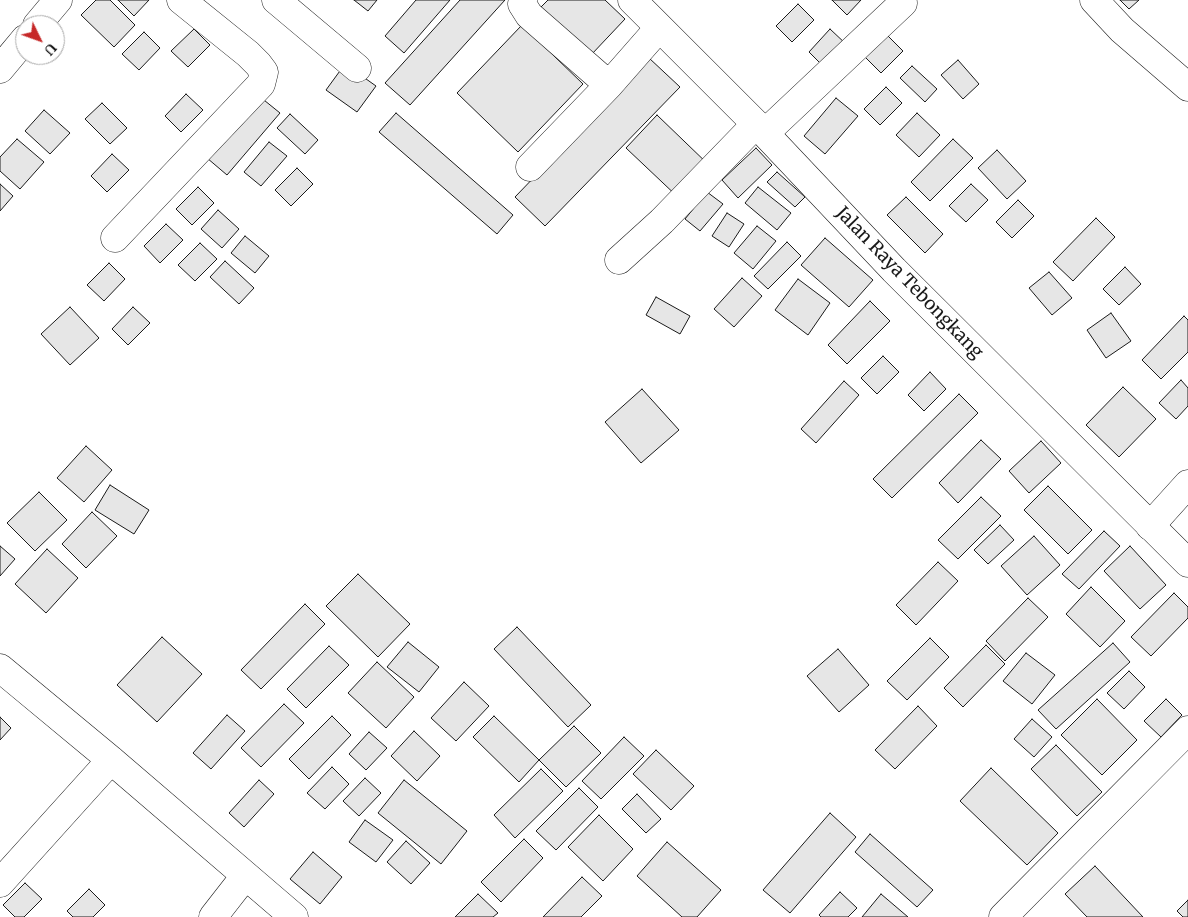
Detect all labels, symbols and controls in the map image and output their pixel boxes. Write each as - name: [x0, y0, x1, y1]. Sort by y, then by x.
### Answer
- north arrow: [15, 15, 65, 65]
- text: U: [40, 39, 61, 59]
- street label: Jalan Raya Tebongkang: [831, 203, 987, 363]

